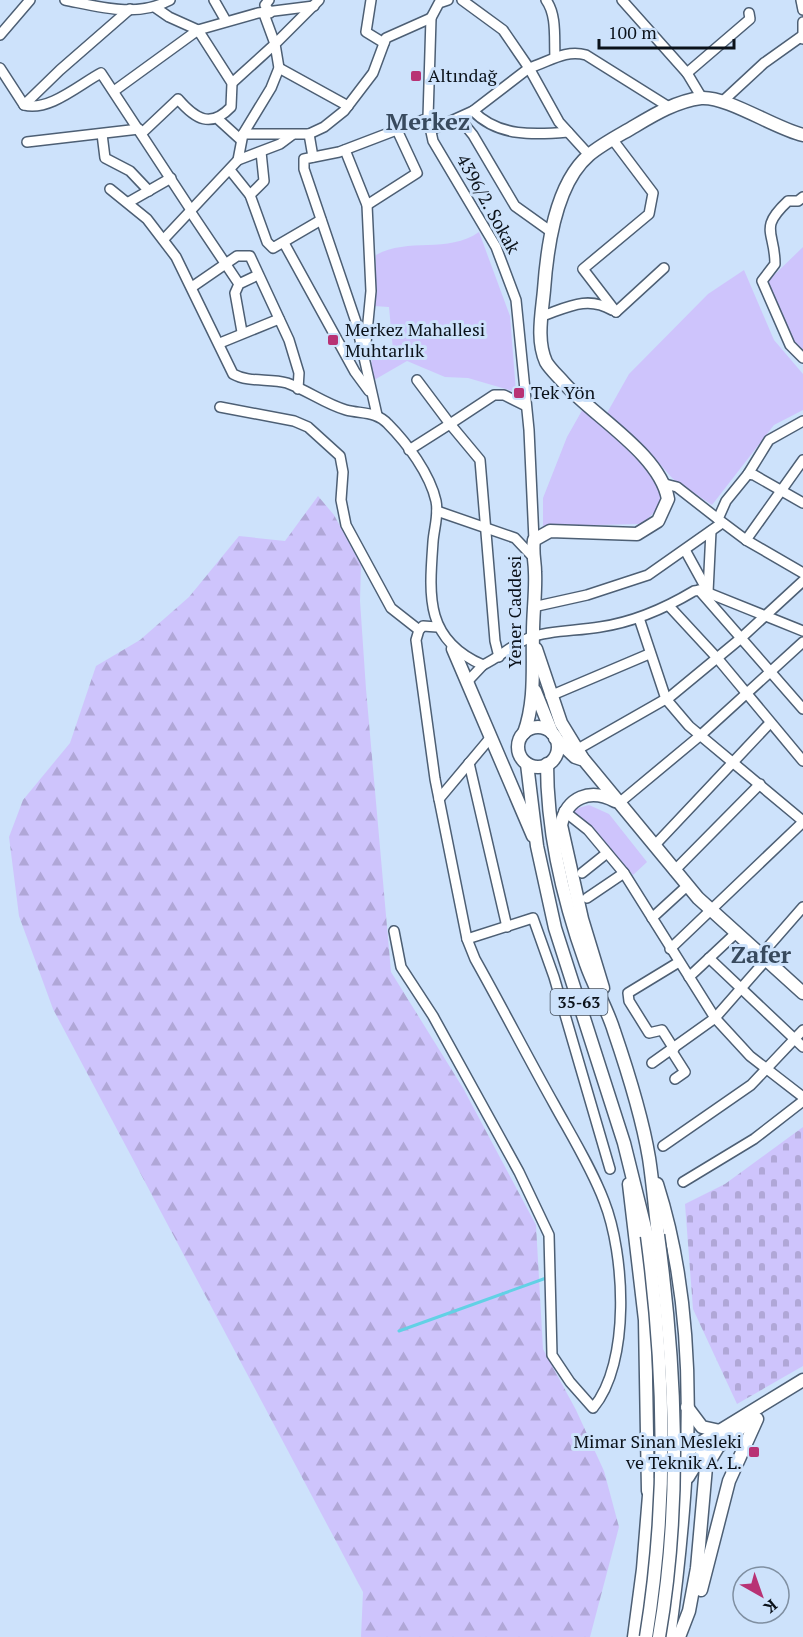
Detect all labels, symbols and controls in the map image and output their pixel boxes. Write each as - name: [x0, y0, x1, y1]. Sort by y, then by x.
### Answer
- scale bar: [599, 12, 734, 50]
- text: 100 m: [608, 20, 657, 44]
- place label: Altındağ: [428, 63, 498, 87]
- marker: Altındağ: [409, 69, 423, 83]
- district label: Merkez: [386, 105, 470, 137]
- street label: 4396/2. Sokak: [452, 150, 526, 258]
- place label: Merkez Mahallesi Muhtarlık: [345, 317, 485, 362]
- marker: Merkez Mahallesi Muhtarlık: [326, 333, 340, 347]
- place label: Tek Yön: [531, 380, 596, 404]
- marker: Tek Yön: [512, 386, 526, 400]
- street label: Yener Caddesi: [502, 556, 526, 668]
- district label: Zafer: [731, 938, 792, 970]
- road number: 35-63: [550, 989, 608, 1015]
- place label: Mimar Sinan Mesleki ve Teknik A. L.: [574, 1429, 742, 1474]
- marker: Mimar Sinan Mesleki ve Teknik A. L.: [747, 1445, 761, 1459]
- north arrow: [731, 1565, 791, 1625]
- text: K: [759, 1594, 782, 1619]

